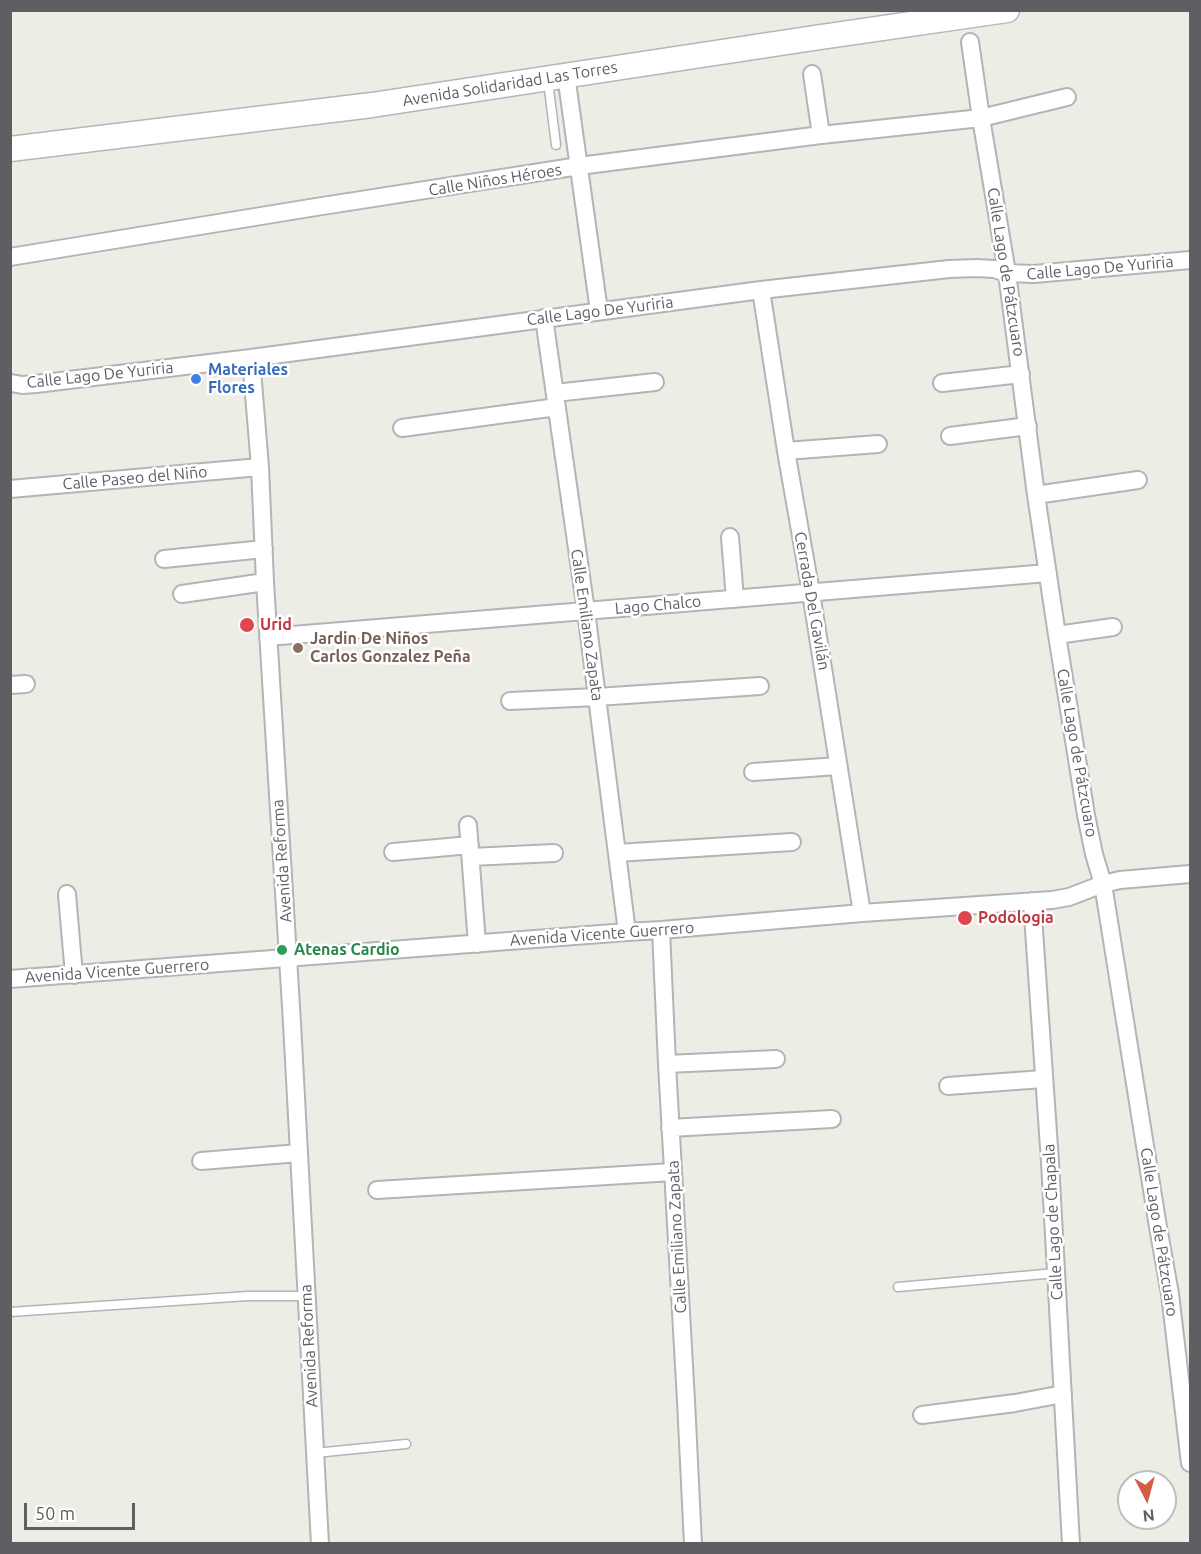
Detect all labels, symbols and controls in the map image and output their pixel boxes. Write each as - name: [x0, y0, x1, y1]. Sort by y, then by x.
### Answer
- street label: Avenida Solidaridad Las Torres: [401, 58, 619, 110]
- street label: Calle Niños Héroes: [427, 160, 563, 200]
- street label: Calle Lago de Pátzcuaro: [983, 186, 1029, 358]
- street label: Calle Lago De Yuriria: [1026, 252, 1174, 284]
- street label: Calle Lago De Yuriria: [526, 292, 674, 330]
- street label: Calle Lago De Yuriria: [26, 358, 174, 392]
- place label: Materiales Flores: [208, 360, 288, 398]
- marker: Materiales Flores: [189, 372, 203, 386]
- street label: Calle Paseo del Niño: [62, 462, 208, 494]
- street label: Cerrada Del Gavilán: [790, 530, 834, 672]
- street label: Calle Emiliano Zapata: [567, 548, 607, 702]
- street label: Lago Chalco: [614, 592, 702, 618]
- place label: Urid: [260, 615, 292, 635]
- marker: Urid: [238, 616, 256, 634]
- place label: Jardin De Niños Carlos Gonzalez Peña: [310, 629, 471, 667]
- marker: Jardin De Niños Carlos Gonzalez Peña: [291, 641, 305, 655]
- street label: Calle Lago de Pátzcuaro: [1053, 667, 1101, 839]
- street label: Avenida Reforma: [268, 799, 296, 923]
- place label: Podologia: [978, 908, 1054, 928]
- marker: Podologia: [956, 909, 974, 927]
- street label: Avenida Vicente Guerrero: [509, 918, 695, 950]
- place label: Atenas Cardio: [294, 940, 400, 960]
- marker: Atenas Cardio: [275, 943, 289, 957]
- street label: Avenida Vicente Guerrero: [24, 955, 210, 987]
- street label: Calle Lago de Chapala: [1039, 1143, 1067, 1301]
- street label: Calle Lago de Pátzcuaro: [1136, 1146, 1182, 1318]
- street label: Calle Emiliano Zapata: [663, 1160, 691, 1314]
- street label: Avenida Reforma: [296, 1284, 322, 1408]
- north arrow: [1117, 1470, 1177, 1530]
- scale bar: [27, 1491, 138, 1529]
- text: 50 m: [35, 1503, 75, 1523]
- text: N: [1142, 1506, 1156, 1525]

